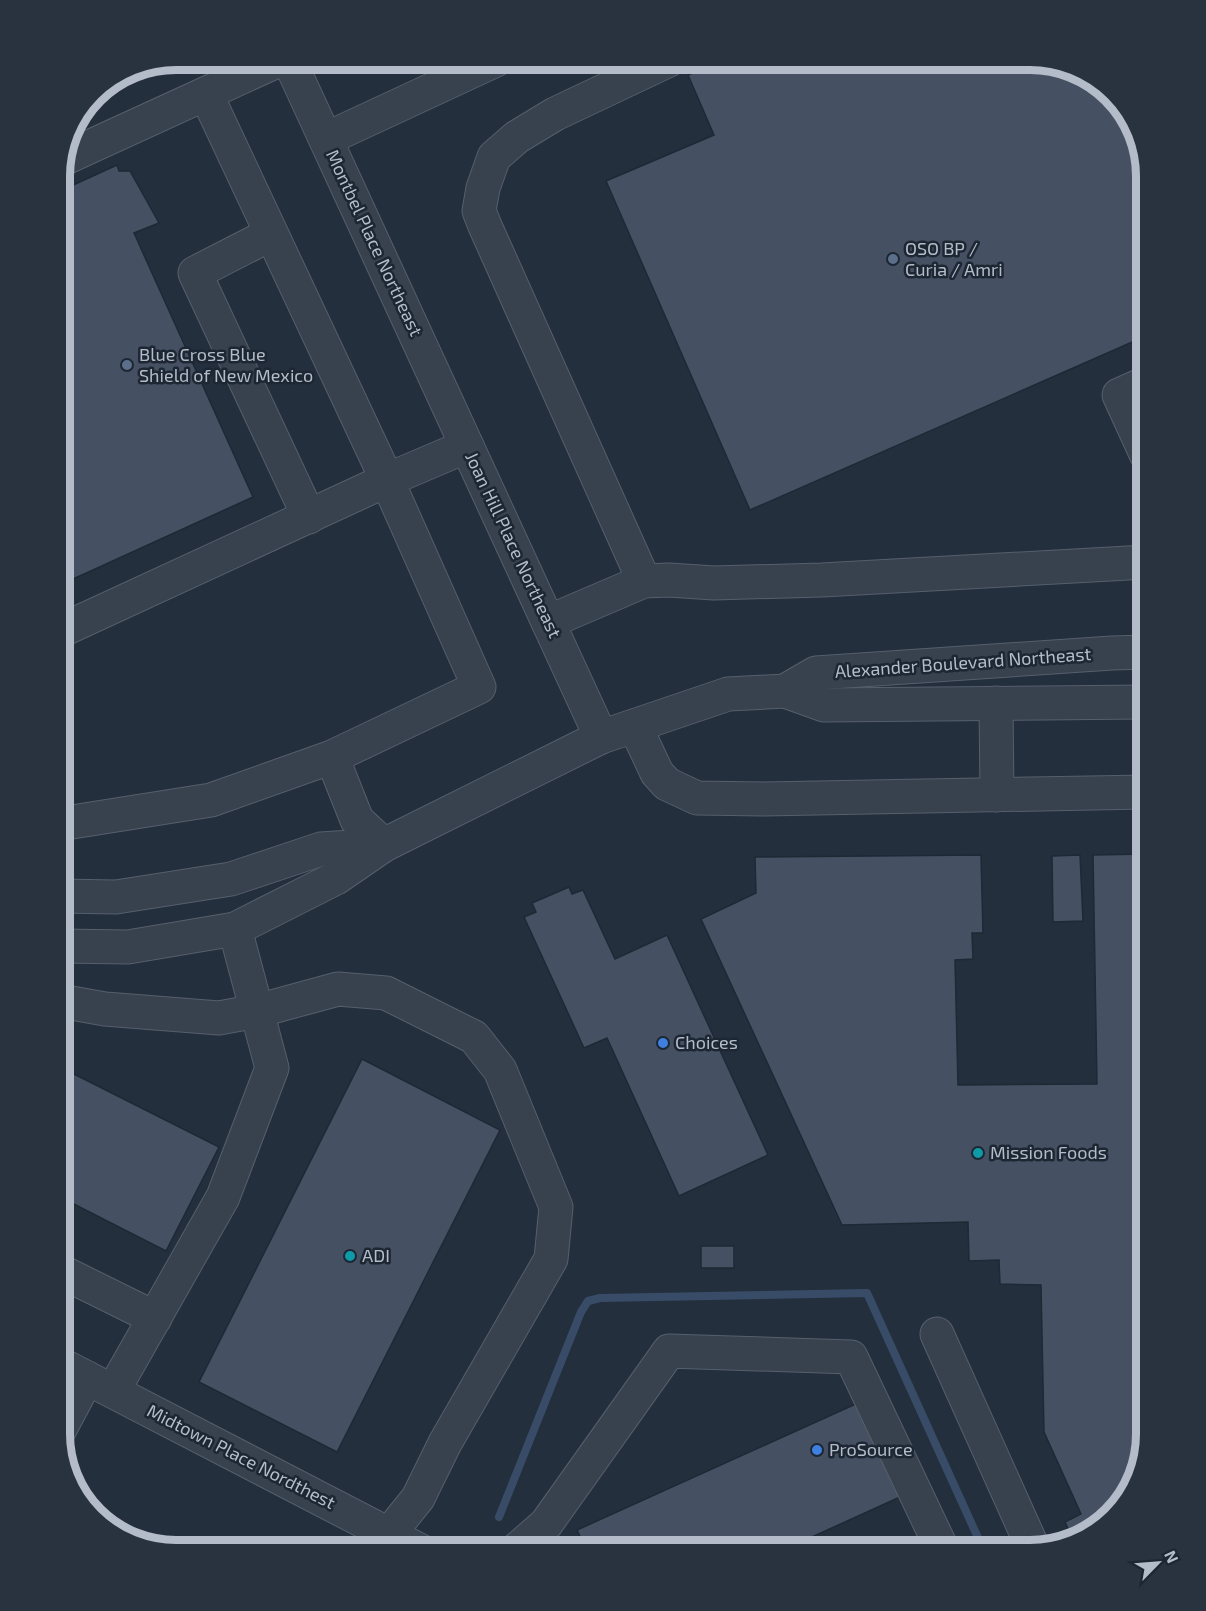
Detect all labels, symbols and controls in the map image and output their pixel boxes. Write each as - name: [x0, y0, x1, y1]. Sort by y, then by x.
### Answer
- street label: Montbel Place Northeast: [322, 146, 428, 339]
- place label: OSO BP / Curia / Amri: [905, 237, 1003, 280]
- marker: OSO BP / Curia / Amri: [886, 252, 900, 266]
- place label: Blue Cross Blue Shield of New Mexico: [139, 343, 313, 386]
- marker: Blue Cross Blue Shield of New Mexico: [120, 358, 134, 372]
- street label: Joan Hill Place Northeast: [461, 448, 567, 641]
- street label: Alexander Boulevard Northeast: [834, 642, 1092, 682]
- place label: Choices: [675, 1031, 738, 1053]
- marker: Choices: [656, 1036, 670, 1050]
- place label: Mission Foods: [990, 1141, 1107, 1163]
- marker: Mission Foods: [971, 1146, 985, 1160]
- place label: ADI: [362, 1244, 390, 1266]
- marker: ADI: [343, 1249, 357, 1263]
- street label: Midtown Place Nordthest: [144, 1399, 339, 1513]
- place label: ProSource: [829, 1438, 913, 1460]
- marker: ProSource: [810, 1443, 824, 1457]
- north arrow: [1128, 1533, 1188, 1593]
- text: N: [1161, 1547, 1183, 1566]

